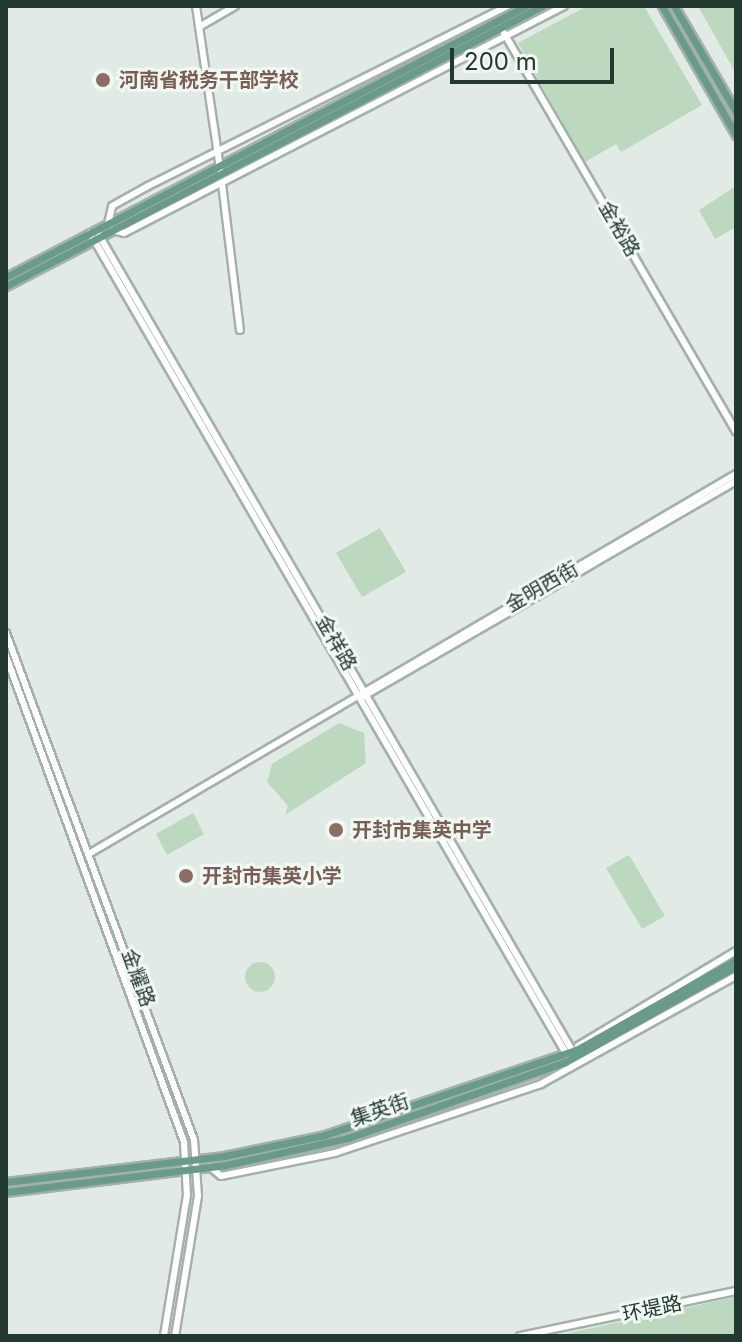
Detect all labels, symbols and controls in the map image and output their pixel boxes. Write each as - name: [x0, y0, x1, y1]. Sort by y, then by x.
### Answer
- scale bar: [454, 32, 618, 82]
- text: 200 m: [464, 47, 537, 76]
- place label: 河南省税务干部学校: [119, 68, 299, 92]
- marker: 河南省税务干部学校: [94, 71, 112, 89]
- street label: 金裕路: [594, 197, 644, 261]
- street label: 金明西街: [501, 557, 583, 617]
- street label: 金祥路: [311, 611, 361, 675]
- place label: 开封市集英中学: [352, 818, 492, 842]
- marker: 开封市集英中学: [327, 821, 345, 839]
- place label: 开封市集英小学: [202, 864, 342, 888]
- marker: 开封市集英小学: [177, 867, 195, 885]
- street label: 金耀路: [116, 946, 160, 1010]
- street label: 集英街: [348, 1089, 412, 1131]
- street label: 环堤路: [620, 1291, 684, 1327]

